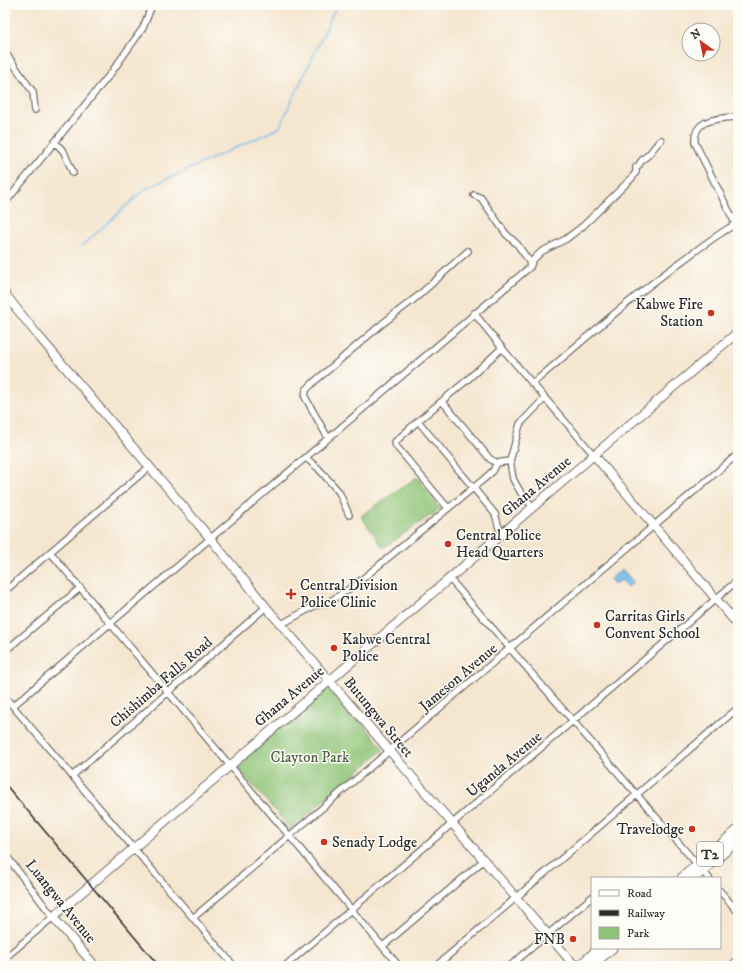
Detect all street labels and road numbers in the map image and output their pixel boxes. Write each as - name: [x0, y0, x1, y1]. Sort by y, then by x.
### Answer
- street label: Ghana Avenue: [498, 452, 575, 521]
- street label: Chishimba Falls Road: [106, 632, 217, 732]
- street label: Jameson Avenue: [414, 639, 501, 717]
- street label: Ghana Avenue: [251, 662, 328, 731]
- street label: Butungwa Street: [340, 673, 418, 761]
- street label: Uganda Avenue: [463, 727, 546, 802]
- road number: T2: [697, 842, 723, 866]
- street label: Luangwa Avenue: [21, 856, 100, 947]

